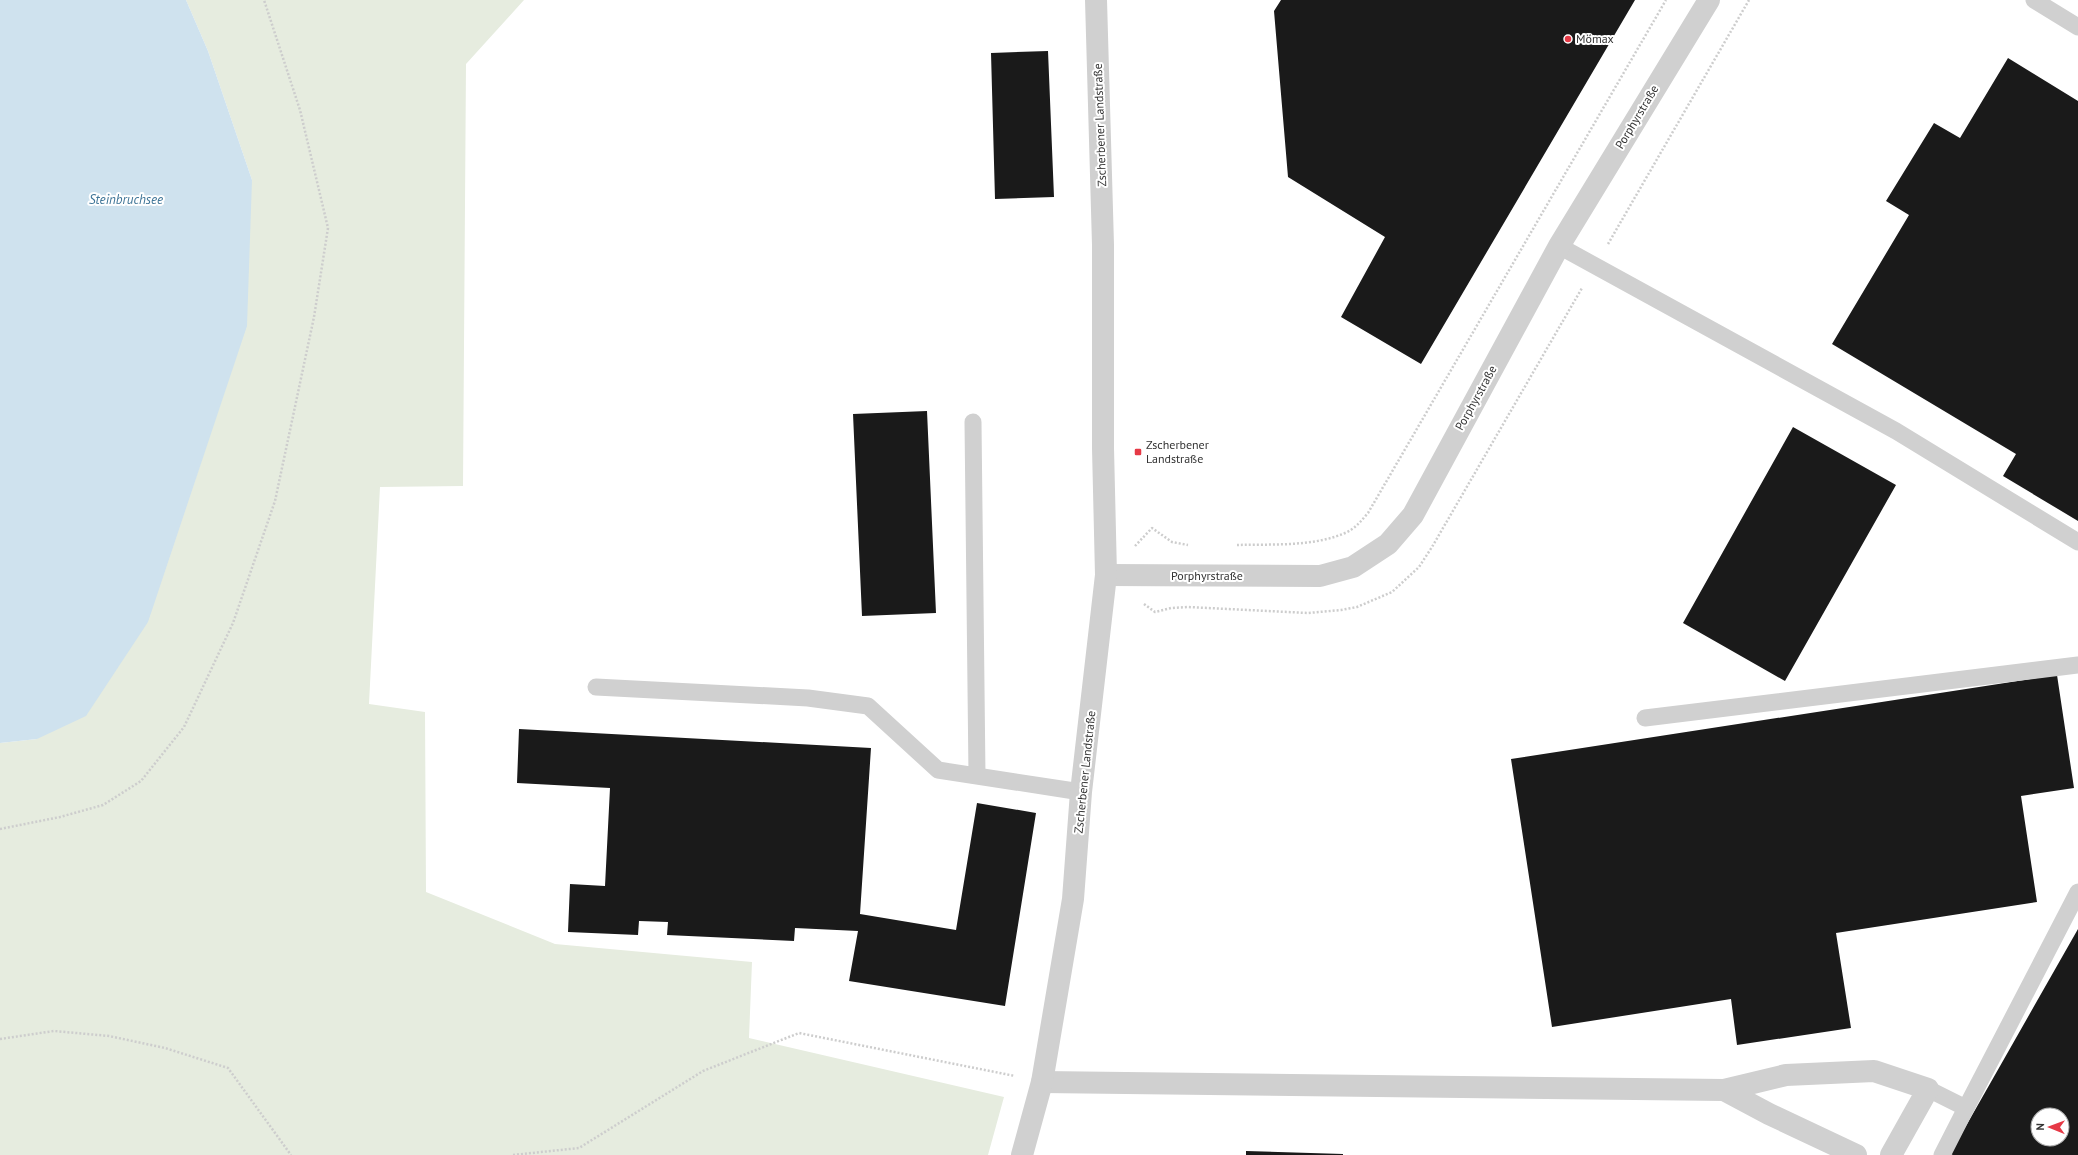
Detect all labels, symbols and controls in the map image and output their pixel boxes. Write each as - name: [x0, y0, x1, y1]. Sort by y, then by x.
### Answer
- place label: Mömax: [1576, 31, 1614, 46]
- marker: Mömax: [1563, 34, 1573, 44]
- street label: Zscherbener Landstraße: [1090, 63, 1109, 187]
- street label: Porphyrstraße: [1612, 82, 1662, 151]
- water label: Steinbruchsee: [89, 191, 163, 208]
- street label: Porphyrstraße: [1452, 363, 1500, 433]
- place label: Zscherbener Landstraße: [1146, 437, 1209, 466]
- marker: Zscherbener Landstraße: [1133, 447, 1143, 457]
- street label: Porphyrstraße: [1171, 568, 1243, 583]
- street label: Zscherbener Landstraße: [1071, 710, 1098, 834]
- north arrow: [2030, 1107, 2070, 1147]
- text: N: [2033, 1123, 2047, 1131]

